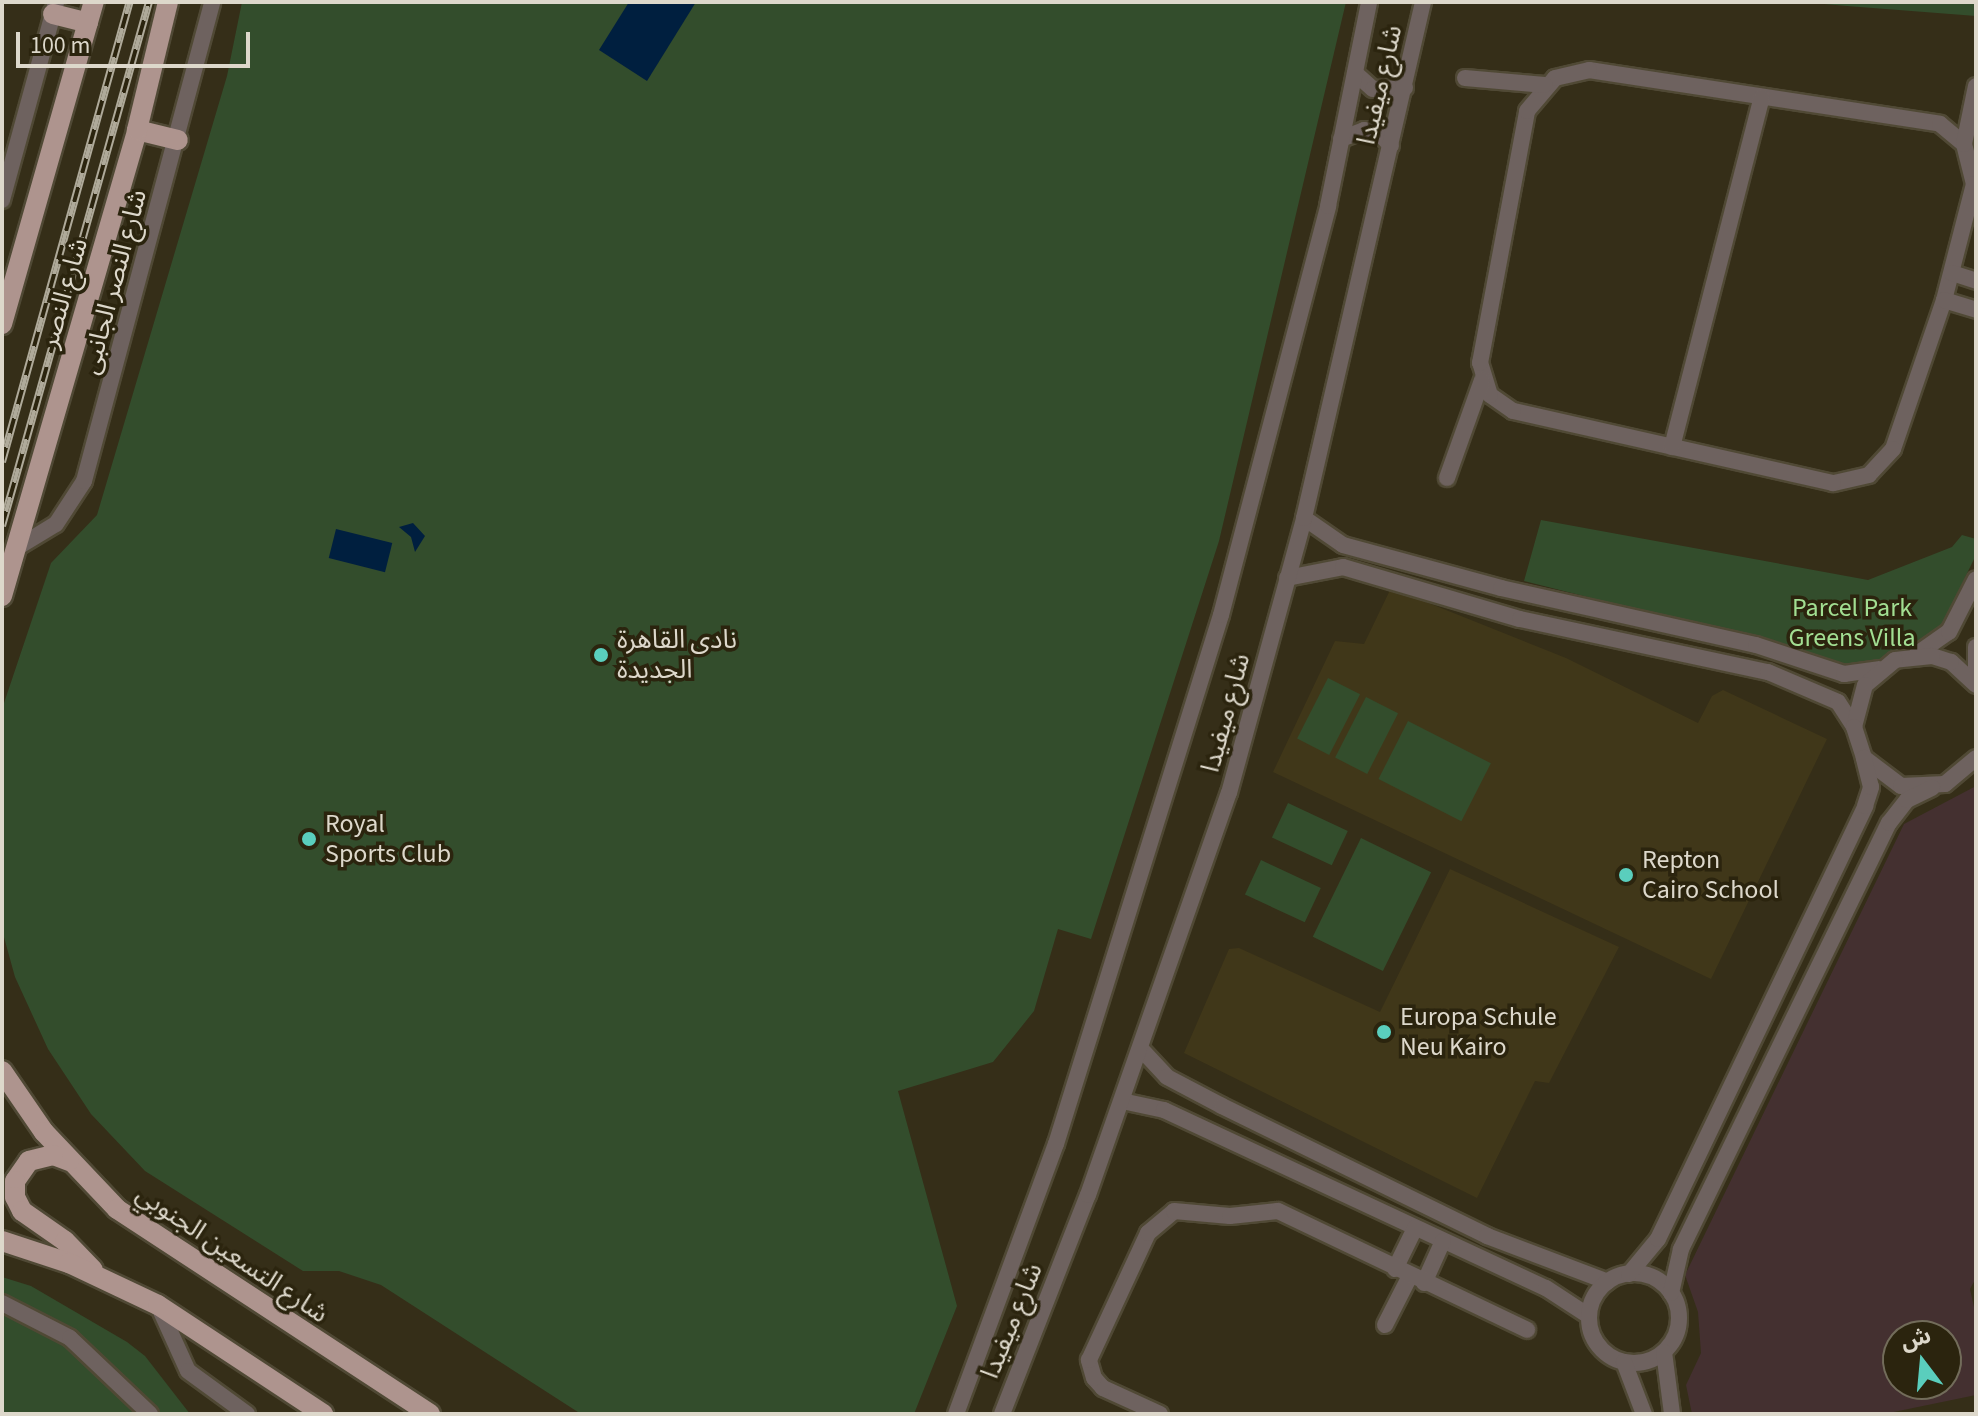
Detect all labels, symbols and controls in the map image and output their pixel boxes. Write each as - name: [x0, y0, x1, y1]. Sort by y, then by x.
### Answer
- scale bar: [20, 16, 254, 66]
- street label: شارع ميفيدا: [1351, 22, 1409, 148]
- text: 100 m: [30, 28, 90, 63]
- street label: شارع النصر الجانبى: [74, 186, 154, 378]
- street label: شارع النصر: [33, 235, 95, 351]
- park label: Parcel Park Greens Villa: [1788, 592, 1916, 654]
- place label: نادى القاهرة الجديدة: [617, 624, 737, 686]
- marker: نادى القاهرة الجديدة: [592, 646, 610, 664]
- street label: شارع ميفيدا: [1195, 650, 1257, 776]
- place label: Royal Sports Club: [325, 808, 451, 870]
- marker: Royal Sports Club: [300, 830, 318, 848]
- place label: Repton Cairo School: [1642, 844, 1779, 906]
- marker: Repton Cairo School: [1617, 866, 1635, 884]
- place label: Europa Schule Neu Kairo: [1400, 1001, 1557, 1062]
- marker: Europa Schule Neu Kairo: [1375, 1023, 1393, 1041]
- street label: شارع التسعين الجنوبي: [130, 1178, 334, 1330]
- street label: شارع ميفيدا: [975, 1259, 1049, 1383]
- text: ش: [1897, 1319, 1935, 1358]
- north arrow: [1882, 1320, 1962, 1400]

